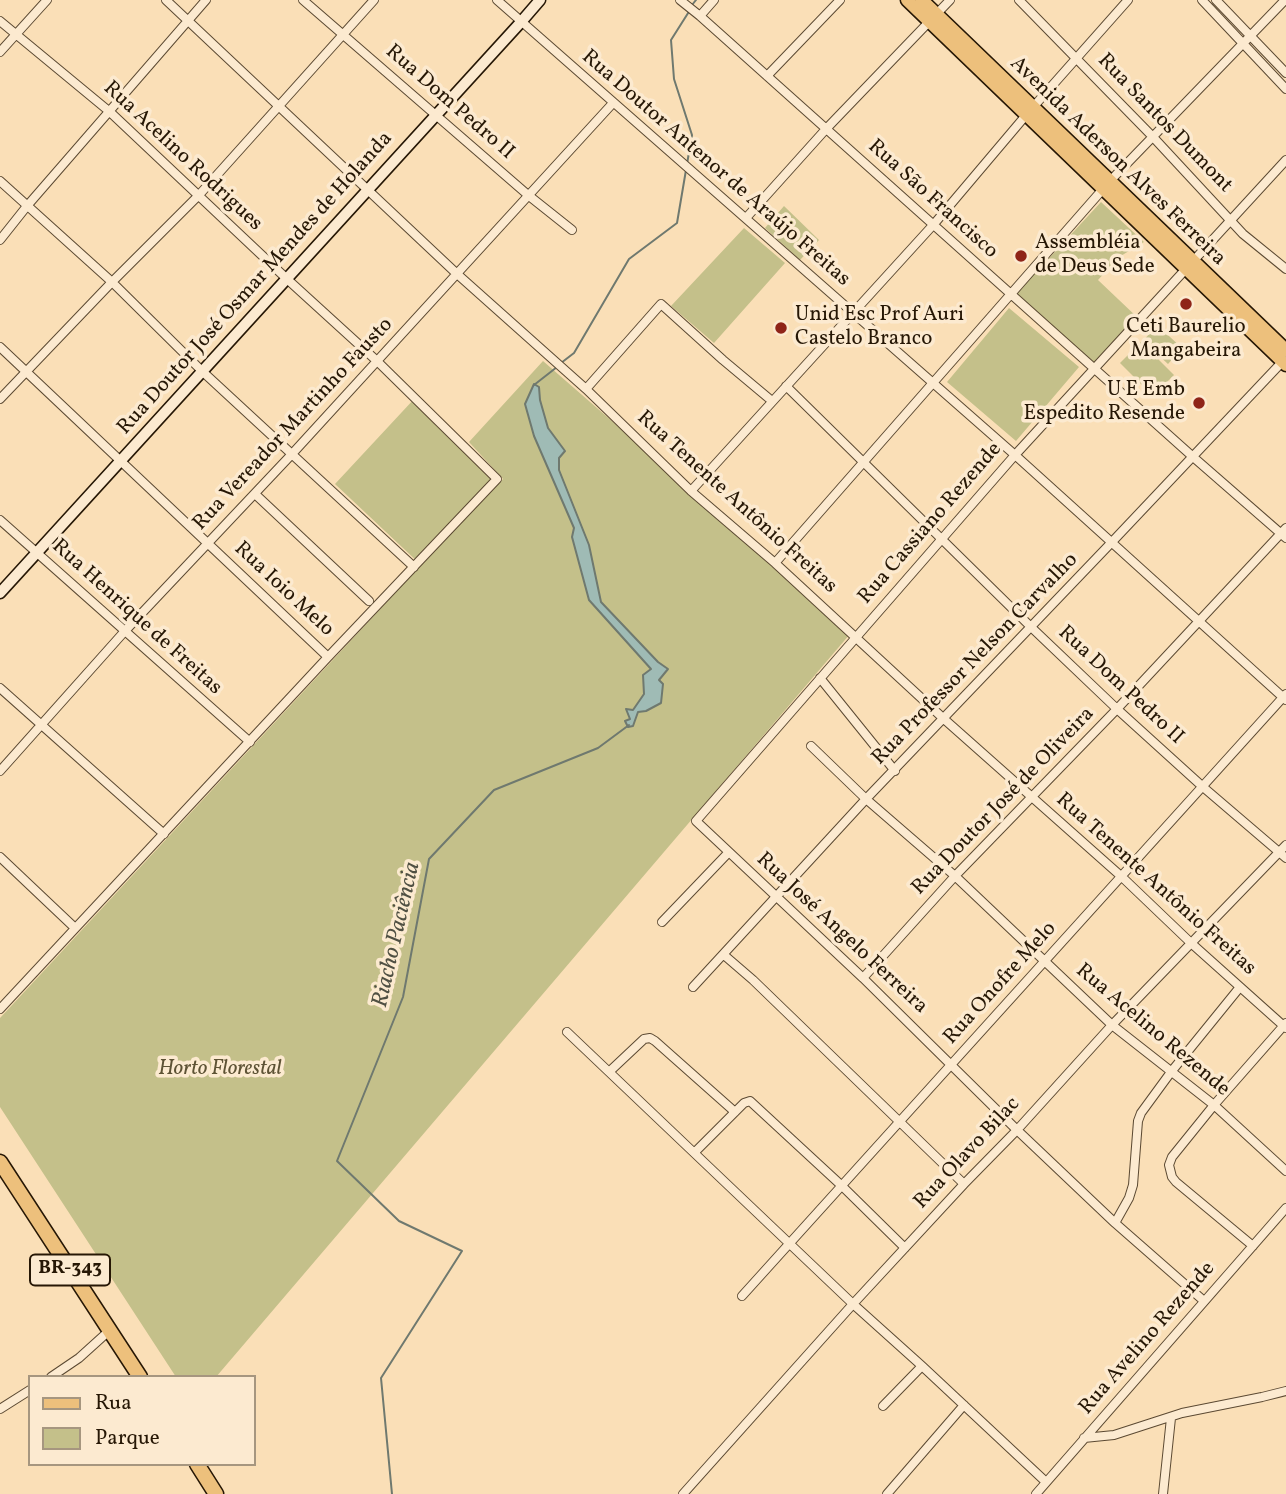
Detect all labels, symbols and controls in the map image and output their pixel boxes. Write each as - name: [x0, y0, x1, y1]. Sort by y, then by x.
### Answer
- street label: Rua Dom Pedro II: [379, 40, 519, 166]
- street label: Rua Doutor Antenor de Araújo Freitas: [575, 45, 855, 293]
- street label: Rua Santos Dumont: [1091, 49, 1237, 199]
- street label: Avenida Aderson Alves Ferreira: [1004, 52, 1230, 272]
- street label: Rua Acelino Rodrigues: [97, 77, 267, 237]
- street label: Rua Doutor José Osmar Mendes de Holanda: [113, 127, 399, 441]
- street label: Rua São Francisco: [862, 135, 1002, 265]
- place label: Assembléia de Deus Sede: [1035, 231, 1155, 281]
- marker: Assembléia de Deus Sede: [1013, 248, 1029, 264]
- marker: Ceti Baurelio Mangabeira: [1178, 296, 1194, 312]
- place label: Unid Esc Prof Auri Castelo Branco: [795, 303, 964, 353]
- street label: Rua Vereador Martinho Fausto: [189, 313, 399, 537]
- place label: Ceti Baurelio Mangabeira: [1126, 315, 1246, 365]
- marker: Unid Esc Prof Auri Castelo Branco: [773, 320, 789, 336]
- place label: U E Emb Espedito Resende: [1024, 378, 1185, 428]
- marker: U E Emb Espedito Resende: [1191, 395, 1207, 411]
- street label: Rua Tenente Antônio Freitas: [631, 406, 841, 600]
- street label: Rua Cassiano Rezende: [854, 438, 1008, 610]
- street label: Rua Henrique de Freitas: [46, 535, 226, 701]
- street label: Rua Ioio Melo: [228, 537, 338, 643]
- street label: Rua Professor Nelson Carvalho: [868, 549, 1084, 771]
- street label: Rua Dom Pedro II: [1052, 621, 1188, 751]
- street label: Rua Doutor José de Oliveira: [907, 703, 1101, 901]
- street label: Rua Tenente Antônio Freitas: [1050, 788, 1260, 982]
- street label: Rua José Angelo Ferreira: [750, 848, 932, 1020]
- water label: Riacho Paciência: [368, 860, 428, 1010]
- street label: Rua Onofre Melo: [939, 917, 1063, 1051]
- street label: Rua Acelino Rezende: [1070, 959, 1234, 1103]
- park label: Horto Florestal: [158, 1057, 282, 1083]
- street label: Rua Olavo Bilac: [910, 1093, 1026, 1215]
- road number: BR-343: [30, 1254, 110, 1286]
- street label: Rua Avelino Rezende: [1075, 1257, 1221, 1421]
- legend: [28, 1375, 256, 1466]
- text: Rua: [95, 1389, 132, 1418]
- text: Parque: [95, 1424, 160, 1453]

